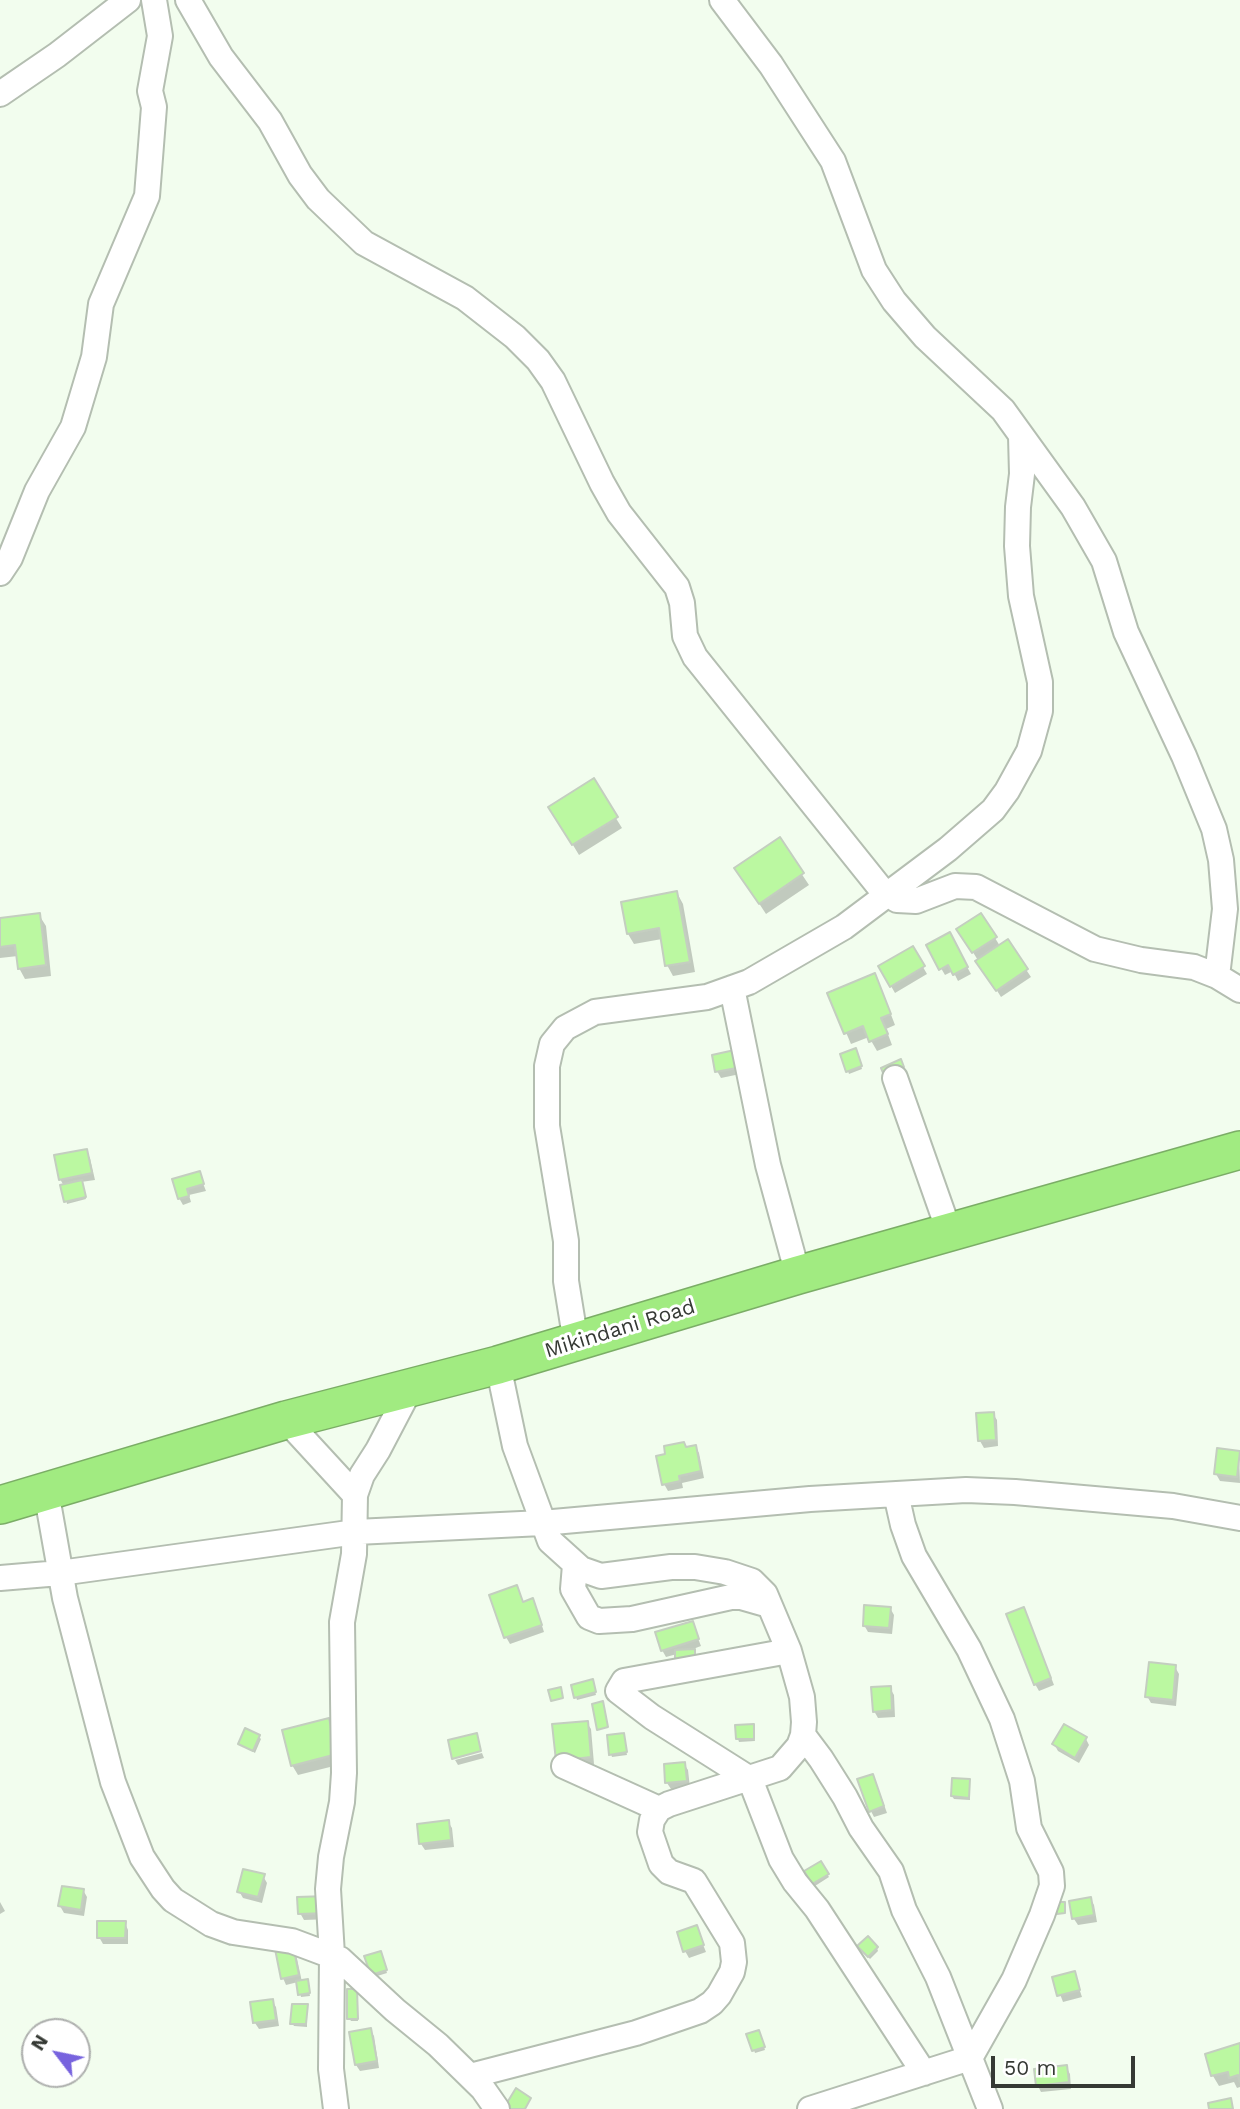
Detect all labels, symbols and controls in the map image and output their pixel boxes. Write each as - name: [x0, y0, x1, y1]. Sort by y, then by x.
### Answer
- street label: Mikindani Road: [542, 1294, 698, 1364]
- north arrow: [21, 2018, 91, 2088]
- text: N: [26, 2031, 53, 2055]
- scale bar: [995, 2042, 1138, 2086]
- text: 50 m: [1004, 2055, 1056, 2080]

